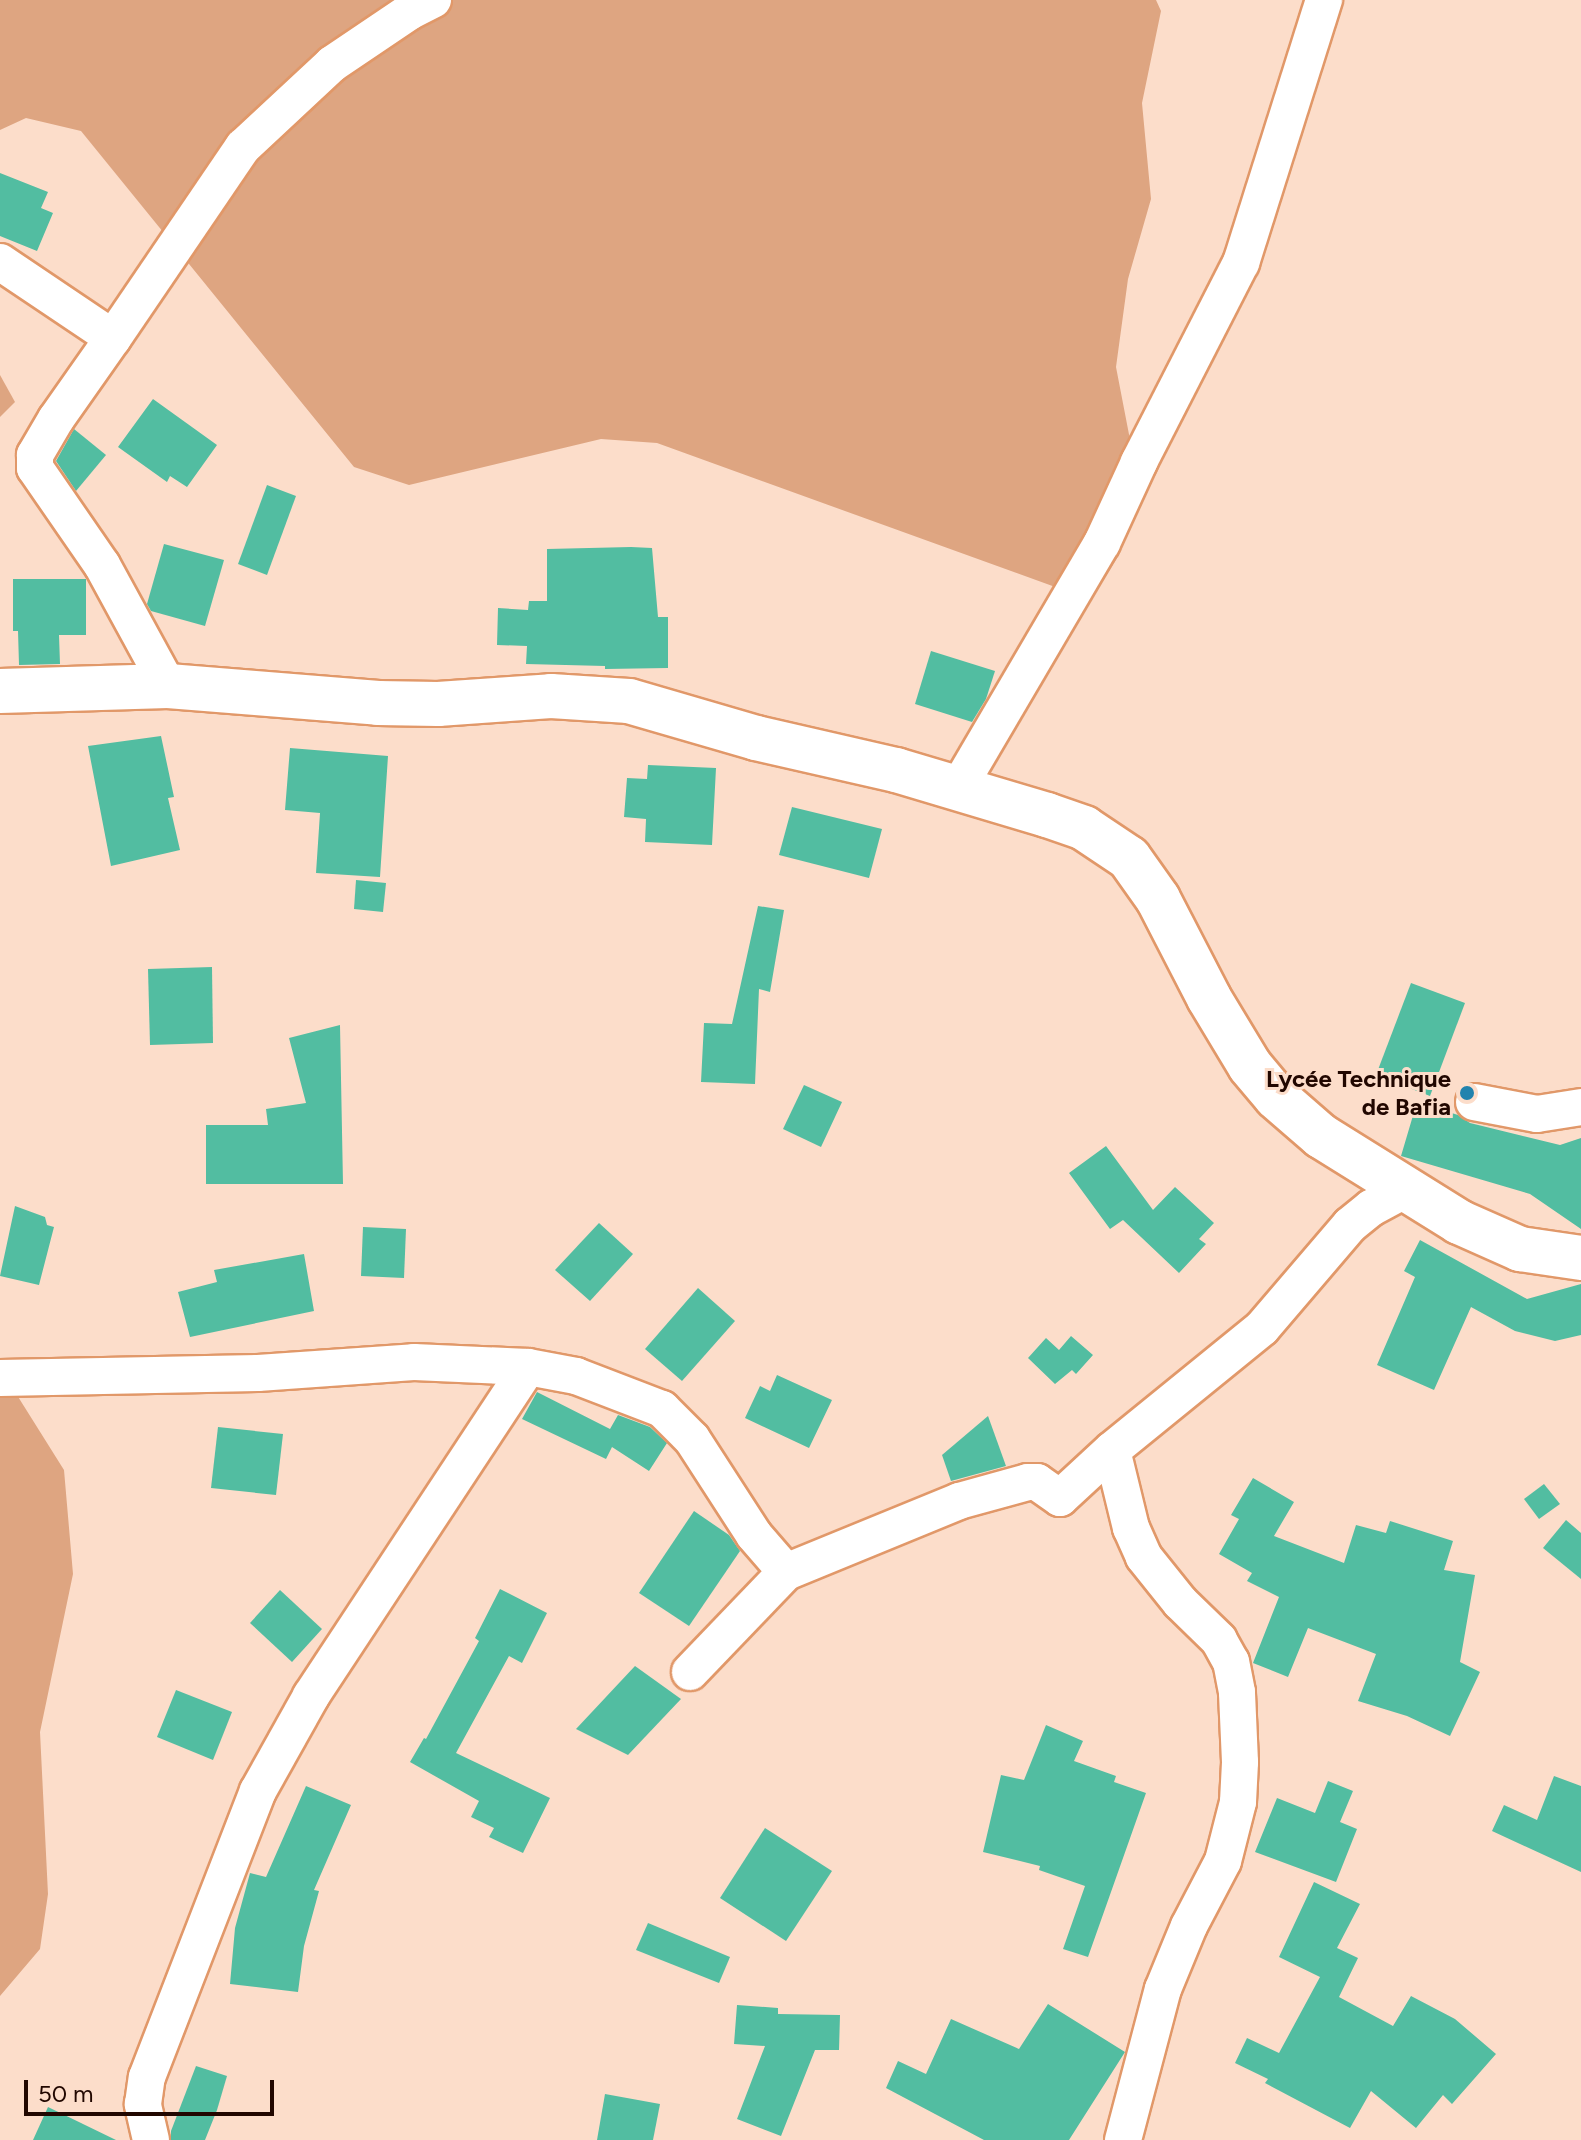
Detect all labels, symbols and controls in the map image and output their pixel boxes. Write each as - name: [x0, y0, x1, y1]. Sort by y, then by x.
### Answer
- place label: Lycée Technique de Bafia: [1266, 1065, 1451, 1121]
- marker: Lycée Technique de Bafia: [1458, 1084, 1476, 1102]
- scale bar: [28, 2064, 278, 2114]
- text: 50 m: [38, 2079, 94, 2108]

